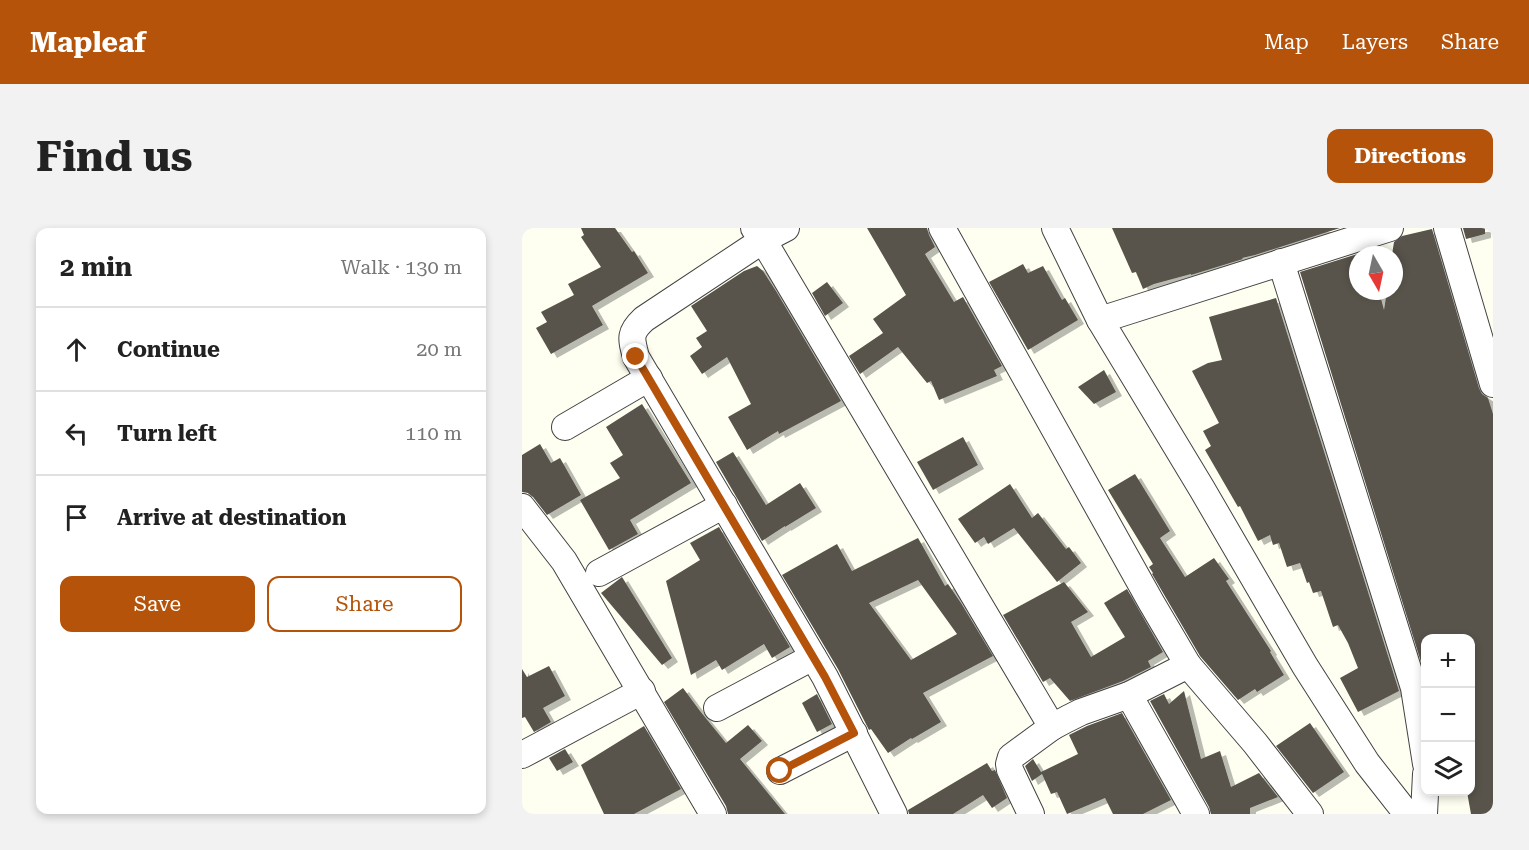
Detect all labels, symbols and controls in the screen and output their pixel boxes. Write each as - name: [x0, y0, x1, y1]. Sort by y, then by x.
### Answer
- text: Mapleaf: [30, 26, 146, 59]
- text: Map: [1264, 30, 1309, 54]
- text: Layers: [1342, 30, 1408, 54]
- text: Share: [1441, 30, 1499, 54]
- button: Directions: [1327, 129, 1493, 183]
- text: Find us: [36, 132, 193, 181]
- north arrow: [1349, 246, 1403, 300]
- text: 2 min: [60, 252, 132, 282]
- text: Walk · 130 m: [341, 255, 462, 279]
- icon: ahead: [60, 333, 93, 366]
- text: Continue: [117, 337, 220, 362]
- text: 20 m: [416, 337, 462, 361]
- route end: [622, 343, 648, 369]
- icon: left: [60, 417, 93, 450]
- text: Turn left: [117, 421, 217, 446]
- text: 110 m: [405, 421, 462, 445]
- icon: arrive: [60, 501, 93, 534]
- text: Arrive at destination: [117, 505, 346, 530]
- button: Save: [60, 576, 255, 632]
- button: Share: [267, 576, 462, 632]
- map controls: [1421, 634, 1475, 796]
- button: +: [1421, 634, 1475, 688]
- button: −: [1421, 688, 1475, 742]
- button: layers: [1421, 742, 1475, 796]
- route start: [766, 757, 792, 783]

